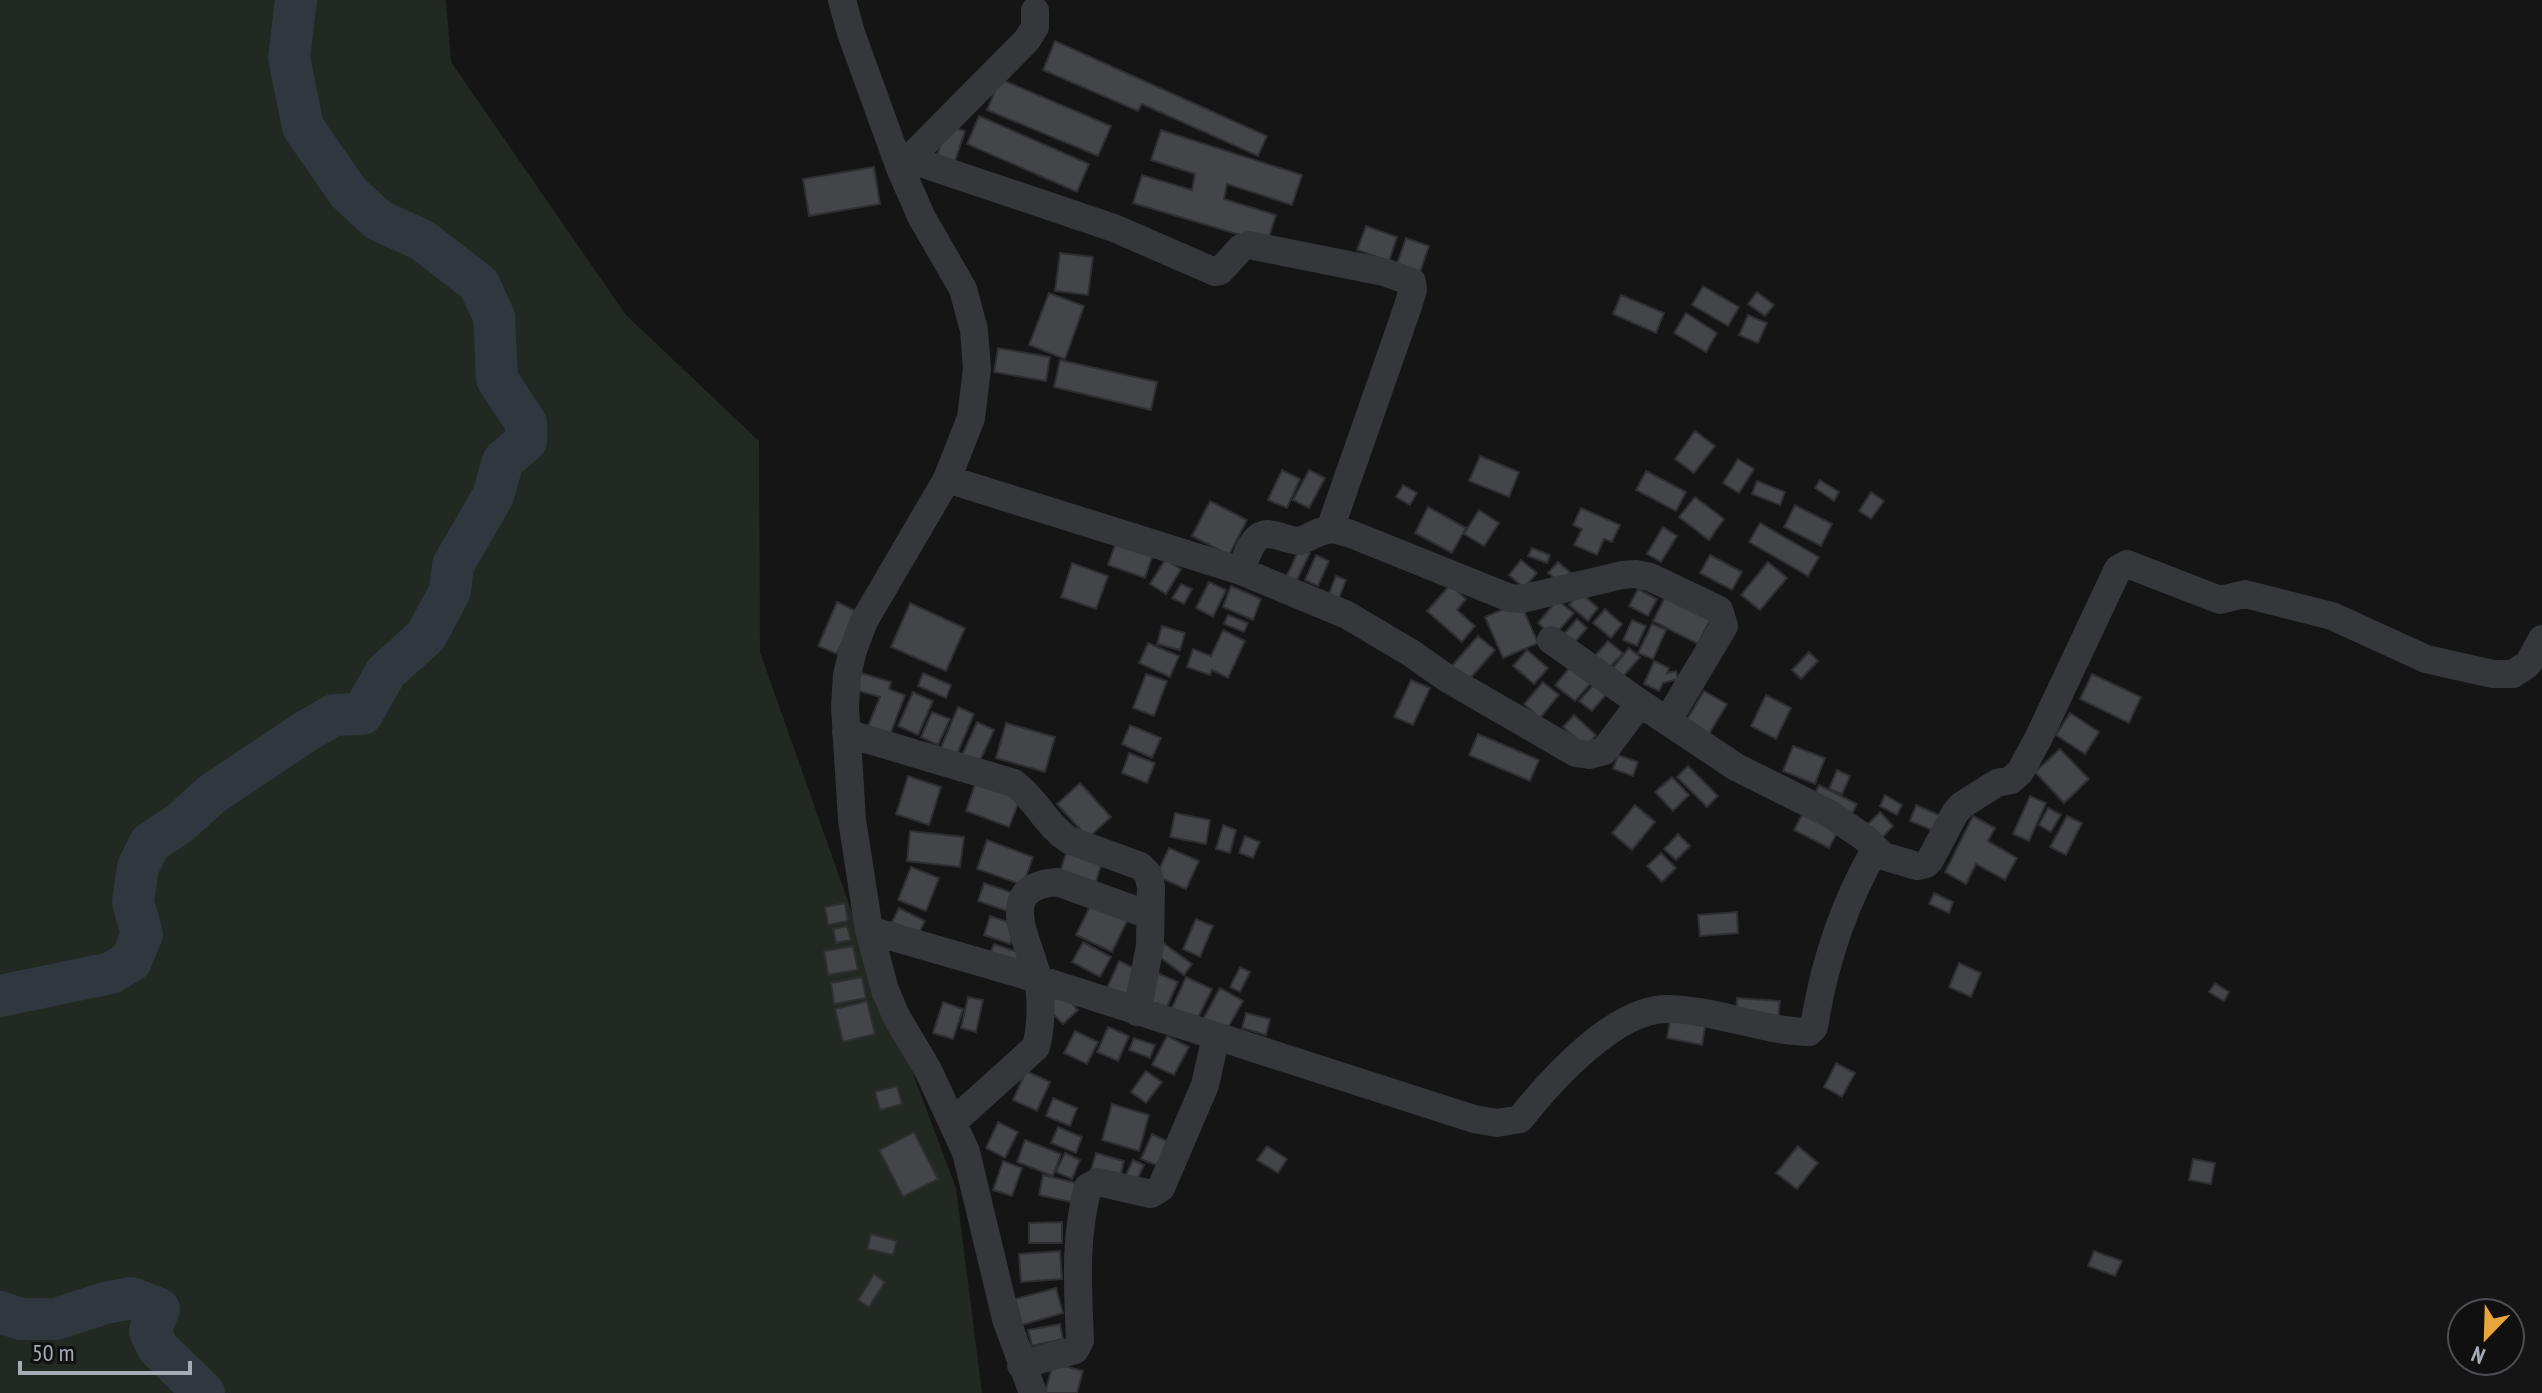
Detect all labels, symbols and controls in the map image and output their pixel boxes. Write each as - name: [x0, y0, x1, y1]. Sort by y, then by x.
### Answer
- north arrow: [2446, 1297, 2526, 1377]
- scale bar: [20, 1325, 190, 1375]
- text: 50 m: [32, 1337, 74, 1368]
- text: N: [2467, 1340, 2489, 1371]

